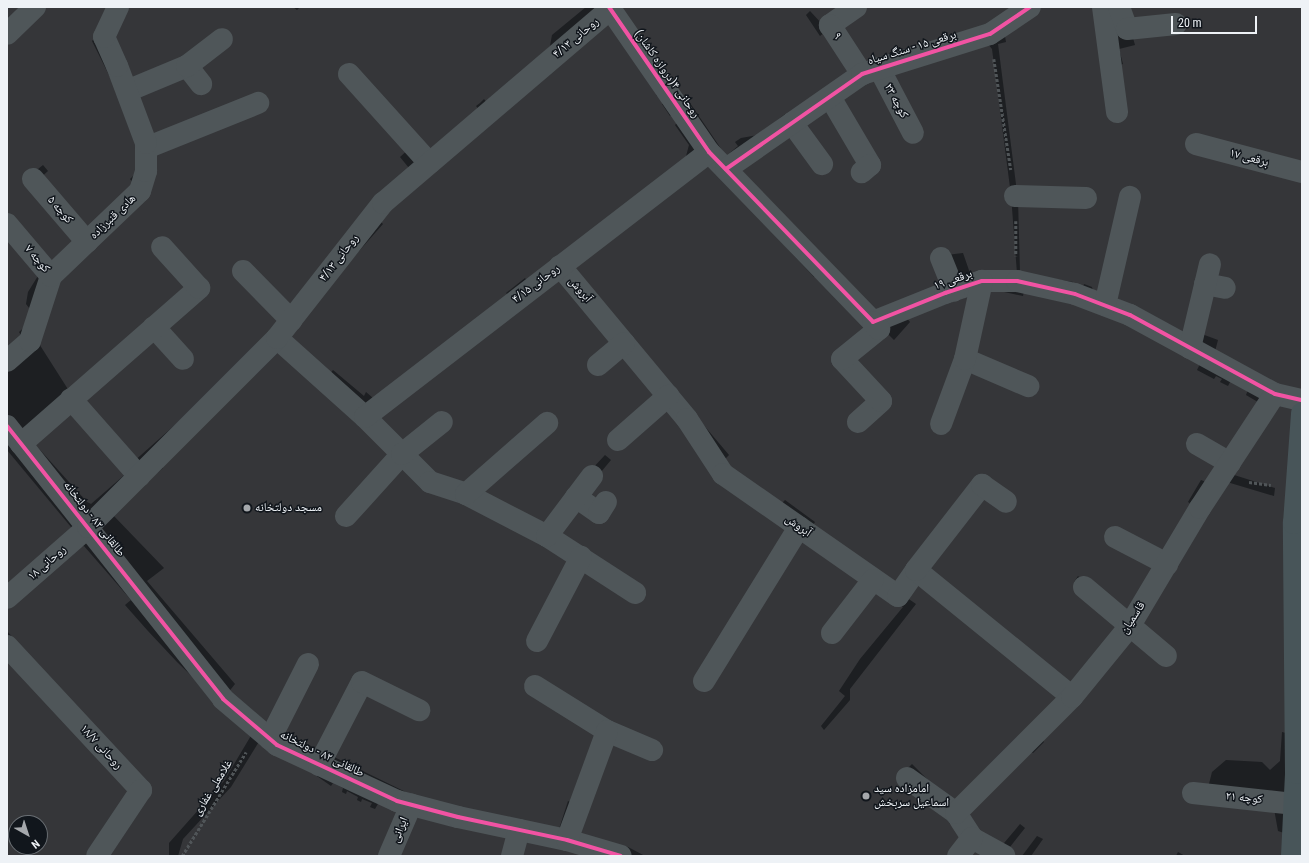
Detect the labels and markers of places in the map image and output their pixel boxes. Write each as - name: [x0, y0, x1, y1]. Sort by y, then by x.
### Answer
- place label: مسجد دولتخانه: [255, 501, 322, 515]
- marker: مسجد دولتخانه: [242, 503, 252, 513]
- place label: امامزاده سید اسماعیل سربخش: [874, 782, 949, 810]
- marker: امامزاده سید اسماعیل سربخش: [861, 791, 871, 801]

